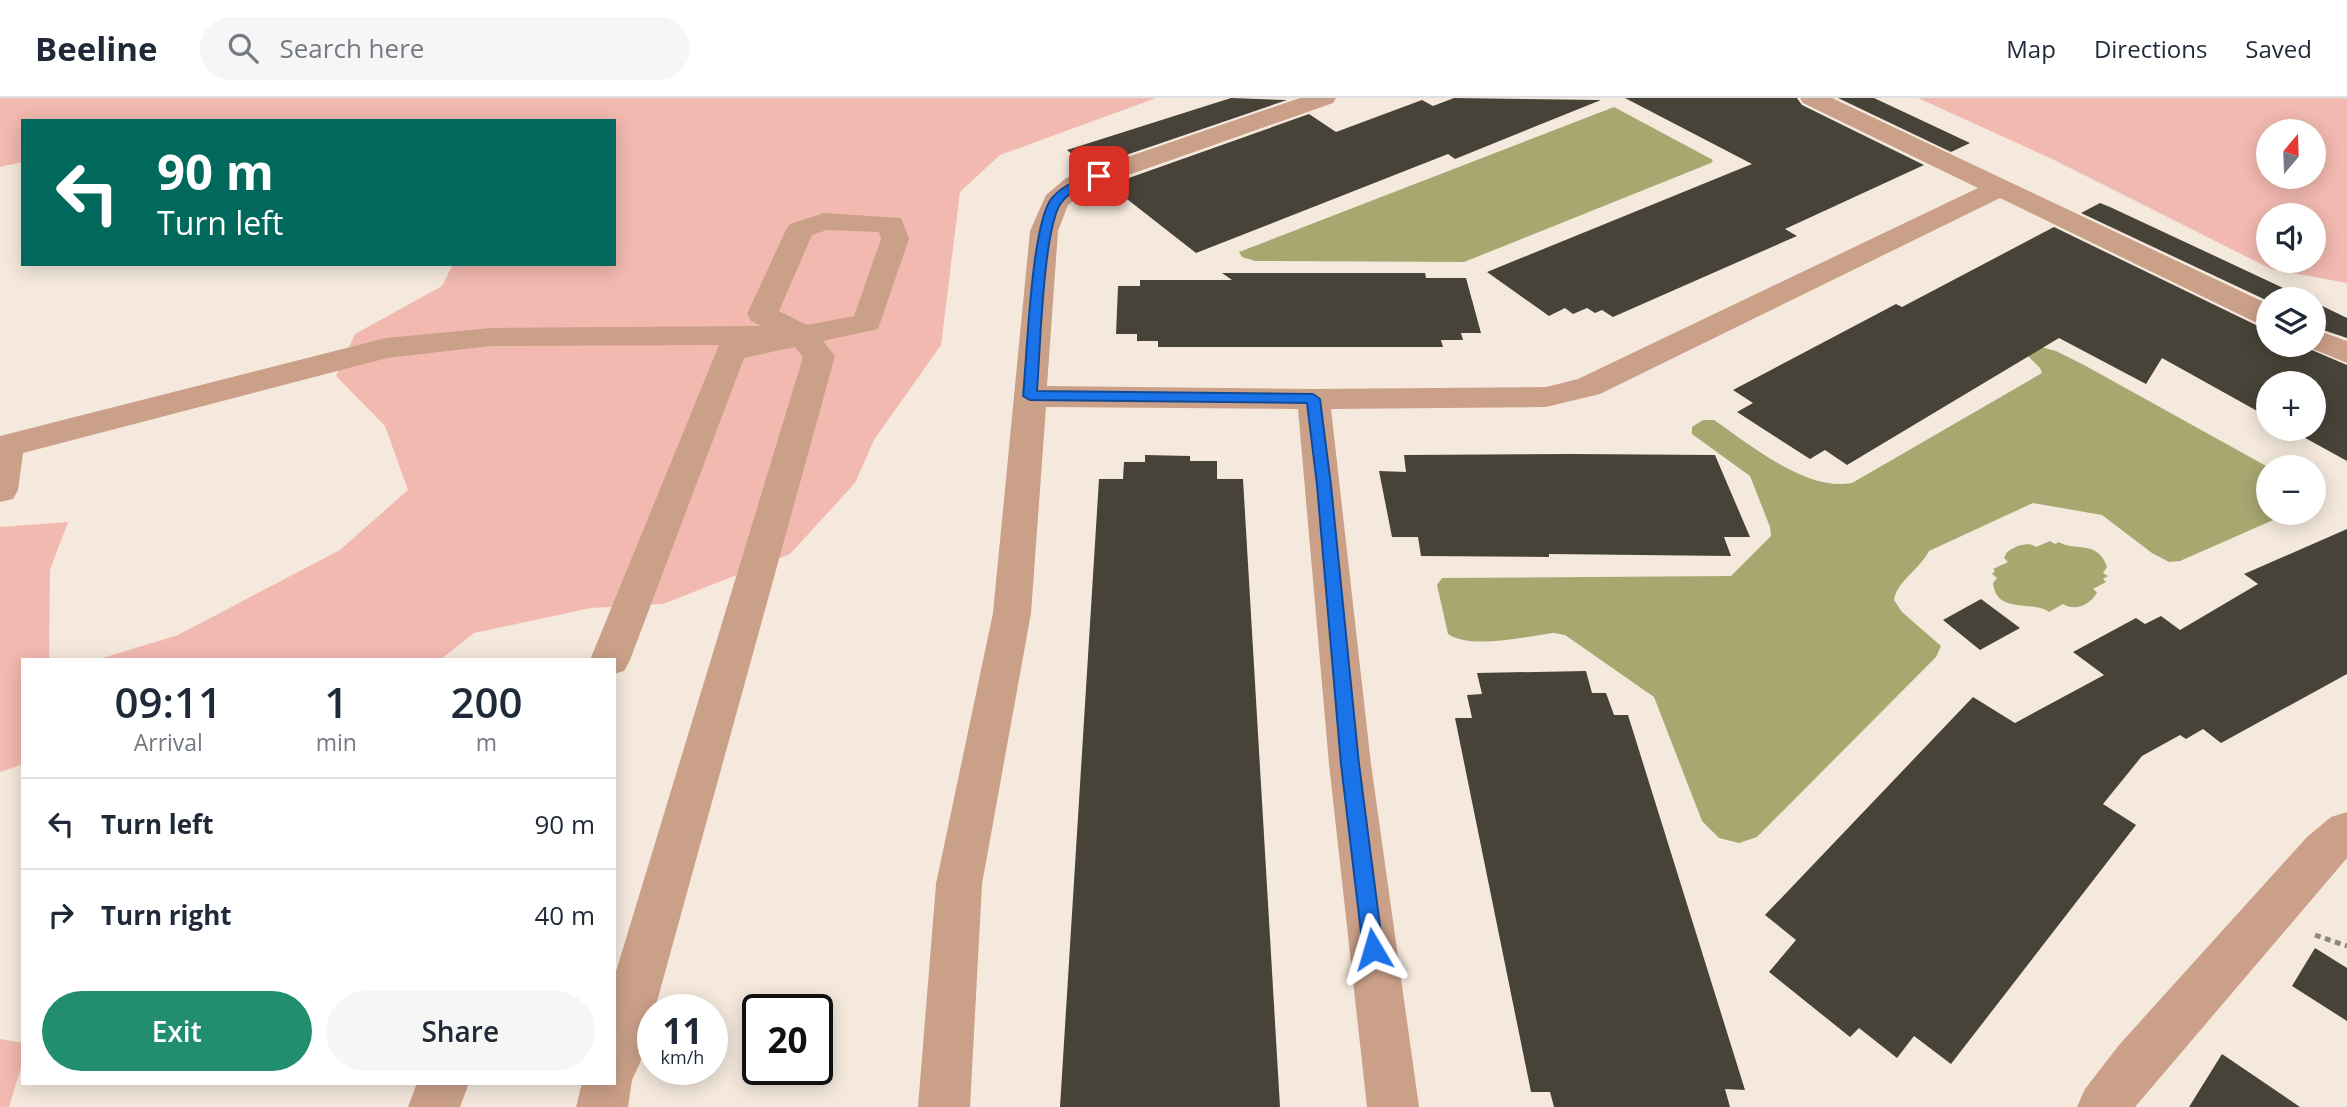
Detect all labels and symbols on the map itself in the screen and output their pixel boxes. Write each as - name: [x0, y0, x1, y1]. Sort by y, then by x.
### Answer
- north arrow: [2256, 119, 2326, 189]
- pin: [1069, 146, 1129, 206]
- position arrow: [1336, 912, 1410, 986]
- speed limit sign: 20: [742, 994, 833, 1085]

